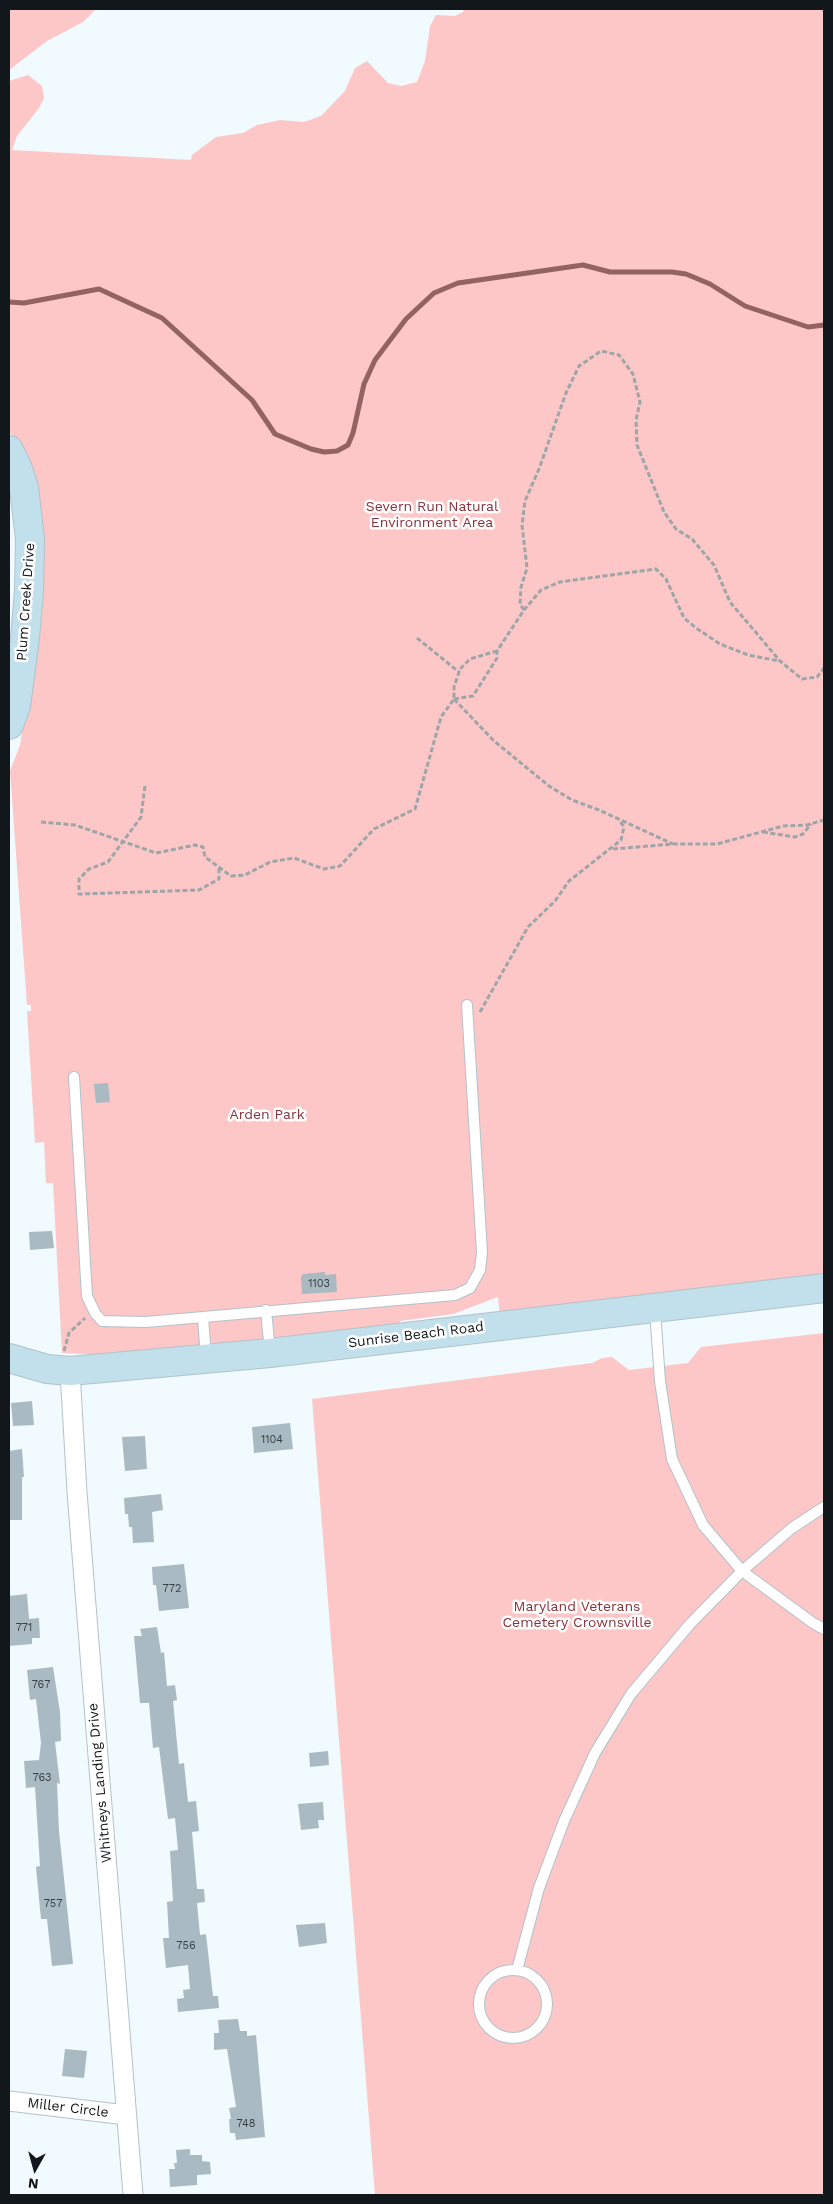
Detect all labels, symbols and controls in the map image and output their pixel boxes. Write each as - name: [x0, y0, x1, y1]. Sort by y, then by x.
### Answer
- park label: Severn Run Natural Environment Area: [366, 499, 498, 532]
- street label: Plum Creek Drive: [13, 542, 39, 662]
- park label: Arden Park: [229, 1107, 305, 1123]
- house number: 1103: [308, 1277, 330, 1291]
- street label: Sunrise Beach Road: [347, 1318, 485, 1352]
- house number: 1104: [261, 1433, 283, 1447]
- house number: 772: [163, 1582, 181, 1596]
- park label: Maryland Veterans Cemetery Crownsville: [502, 1599, 652, 1631]
- house number: 771: [16, 1621, 32, 1635]
- house number: 767: [32, 1678, 50, 1692]
- street label: Whitneys Landing Drive: [85, 1702, 115, 1864]
- house number: 763: [32, 1771, 52, 1785]
- house number: 757: [44, 1897, 62, 1911]
- house number: 756: [176, 1939, 196, 1953]
- street label: Miller Circle: [26, 2095, 110, 2121]
- house number: 748: [237, 2117, 255, 2131]
- north arrow: [10, 2144, 60, 2194]
- text: N: [27, 2175, 39, 2192]

